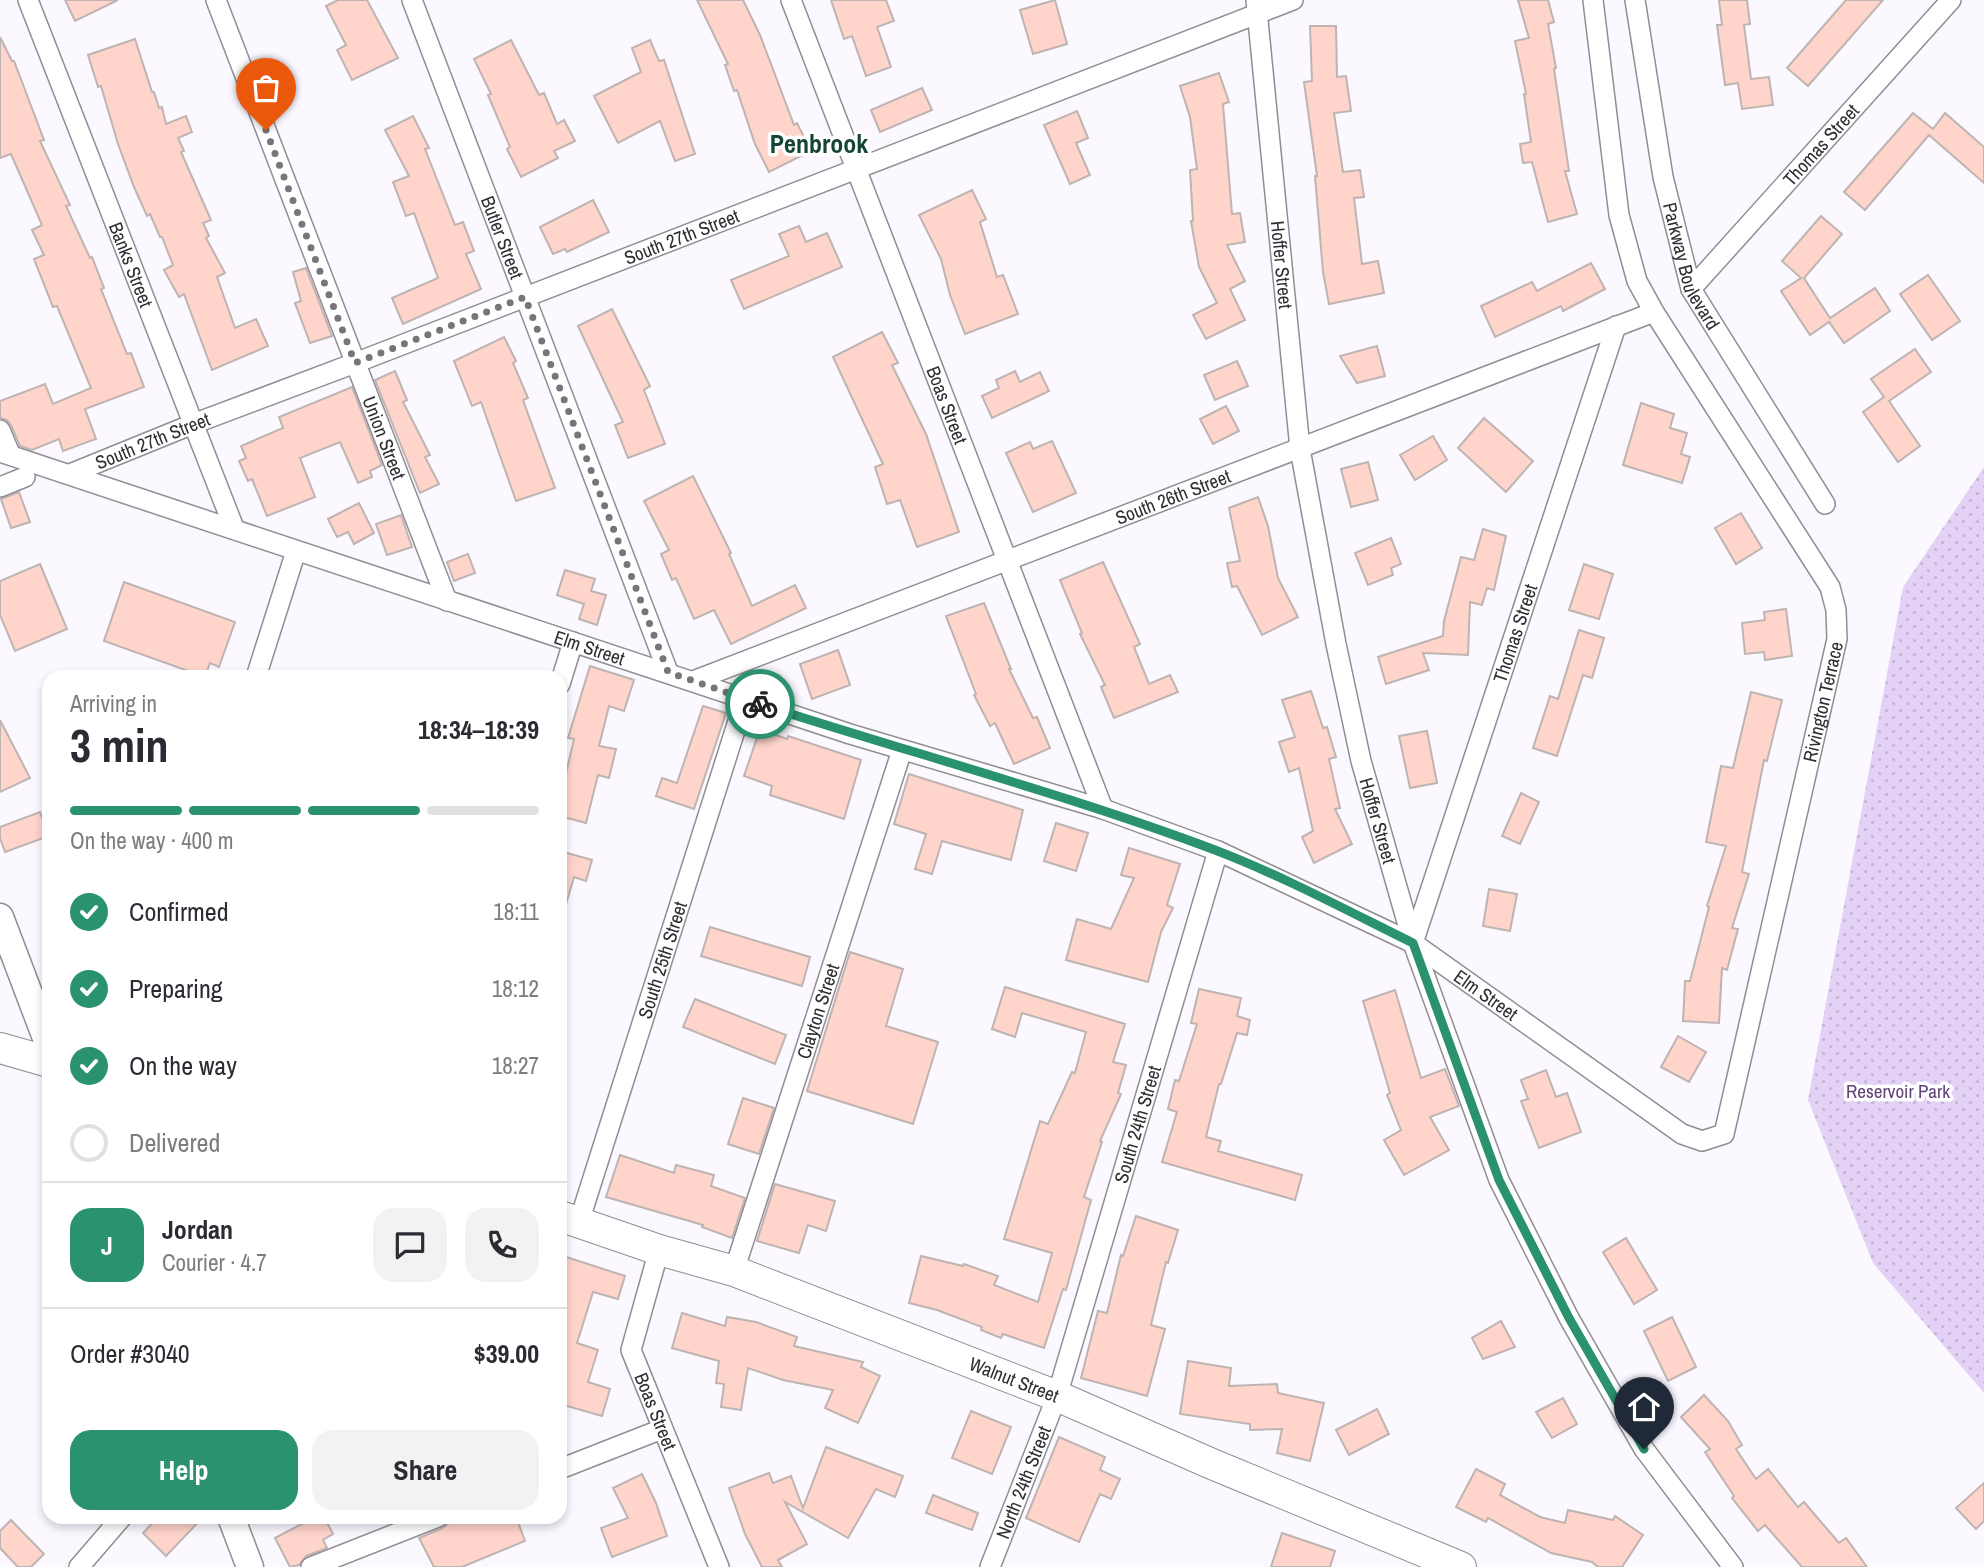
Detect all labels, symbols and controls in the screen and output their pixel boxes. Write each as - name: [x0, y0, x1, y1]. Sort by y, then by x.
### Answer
- pin: [236, 58, 296, 130]
- icon: bag: [247, 69, 285, 107]
- street label: Thomas Street: [1777, 98, 1865, 191]
- district label: Penbrook: [770, 126, 868, 161]
- street label: Butler Street: [475, 192, 530, 283]
- street label: Parkway Boulevard: [1657, 200, 1726, 335]
- street label: South 27th Street: [620, 202, 743, 271]
- street label: Banks Street: [103, 218, 160, 312]
- street label: Hoffer Street: [1265, 220, 1299, 311]
- street label: Boas Street: [920, 362, 974, 448]
- street label: Union Street: [356, 392, 412, 484]
- street label: South 27th Street: [91, 406, 214, 475]
- street label: South 26th Street: [1111, 463, 1235, 531]
- street label: Thomas Street: [1487, 580, 1543, 686]
- street label: Elm Street: [551, 624, 629, 672]
- street label: Rivington Terrace: [1796, 639, 1849, 765]
- courier: [725, 669, 795, 739]
- icon: bike: [741, 685, 779, 723]
- text: Arriving in: [70, 688, 157, 719]
- text: 18:34–18:39: [418, 712, 539, 747]
- text: 3 min: [70, 714, 169, 776]
- street label: Hoffer Street: [1353, 775, 1403, 867]
- text: On the way · 400 m: [70, 825, 234, 856]
- icon: check: [70, 893, 108, 931]
- text: Confirmed: [129, 894, 229, 929]
- text: 18:11: [493, 896, 539, 927]
- street label: South 25th Street: [631, 897, 693, 1022]
- street label: Clayton Street: [790, 960, 846, 1062]
- street label: Elm Street: [1449, 963, 1524, 1027]
- icon: check: [70, 970, 108, 1008]
- text: Preparing: [129, 971, 223, 1006]
- text: 18:12: [492, 973, 539, 1004]
- icon: check: [70, 1047, 108, 1085]
- text: On the way: [129, 1048, 237, 1083]
- text: 18:27: [492, 1050, 539, 1081]
- street label: South 24th Street: [1108, 1062, 1167, 1186]
- park label: Reservoir Park: [1846, 1078, 1950, 1104]
- text: Delivered: [129, 1125, 220, 1160]
- button: chat: [373, 1208, 447, 1282]
- button: phone: [465, 1208, 539, 1282]
- text: Jordan: [162, 1212, 233, 1247]
- text: J: [101, 1228, 113, 1263]
- text: Courier · 4.7: [162, 1247, 267, 1278]
- text: Order #3040: [70, 1336, 190, 1371]
- text: $39.00: [474, 1336, 539, 1371]
- street label: Walnut Street: [966, 1350, 1063, 1409]
- street label: Boas Street: [628, 1369, 683, 1455]
- pin: [1614, 1377, 1674, 1449]
- icon: home: [1625, 1388, 1663, 1426]
- street label: North 24th Street: [989, 1422, 1057, 1542]
- button: Help: [70, 1430, 298, 1510]
- button: Share: [312, 1430, 539, 1510]

